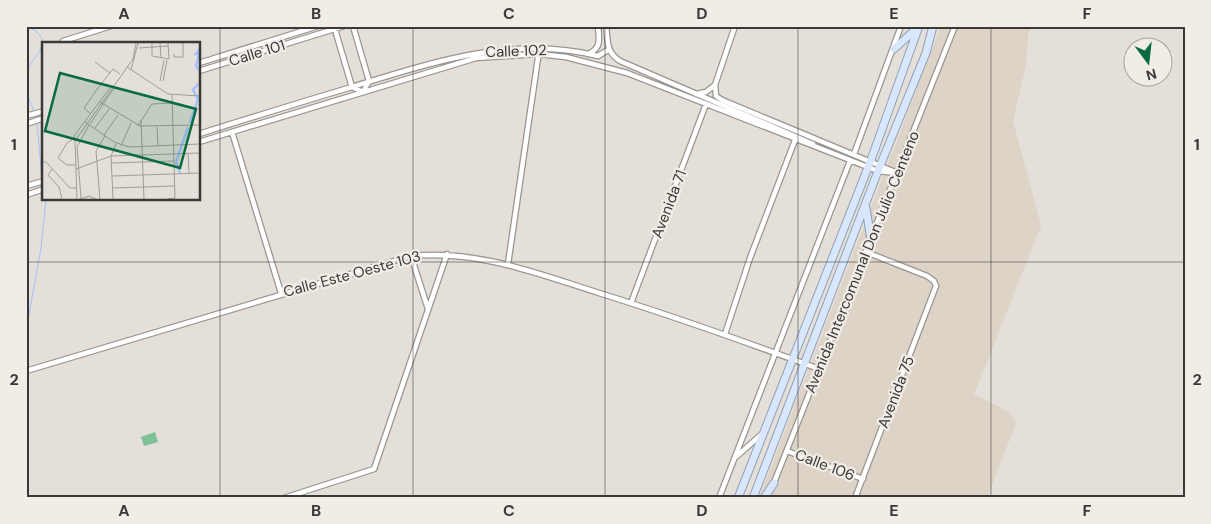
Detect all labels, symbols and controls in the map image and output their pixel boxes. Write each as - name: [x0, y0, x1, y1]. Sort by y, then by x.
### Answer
- text: A: [118, 3, 130, 24]
- text: B: [311, 3, 321, 24]
- text: C: [503, 3, 515, 24]
- text: D: [696, 3, 708, 24]
- text: E: [889, 3, 899, 24]
- text: F: [1083, 3, 1092, 24]
- street label: Calle 101: [226, 35, 288, 71]
- north arrow: [1124, 38, 1174, 88]
- street label: Calle 102: [485, 40, 547, 62]
- inset map: [42, 42, 200, 200]
- text: N: [1144, 65, 1159, 85]
- street label: Avenida Intercomunal Don Julio Centeno: [800, 128, 924, 396]
- text: 1: [11, 134, 17, 155]
- text: 1: [1194, 134, 1200, 155]
- street label: Avenida 71: [647, 167, 691, 241]
- street label: Calle Este Oeste 103: [281, 246, 423, 302]
- street label: Avenida 75: [873, 353, 919, 431]
- text: 2: [9, 369, 19, 390]
- text: 2: [1192, 369, 1202, 390]
- street label: Calle 106: [792, 444, 858, 486]
- text: A: [118, 500, 130, 521]
- text: B: [311, 500, 321, 521]
- text: C: [503, 500, 515, 521]
- text: D: [696, 500, 708, 521]
- text: E: [889, 500, 899, 521]
- text: F: [1083, 500, 1092, 521]

